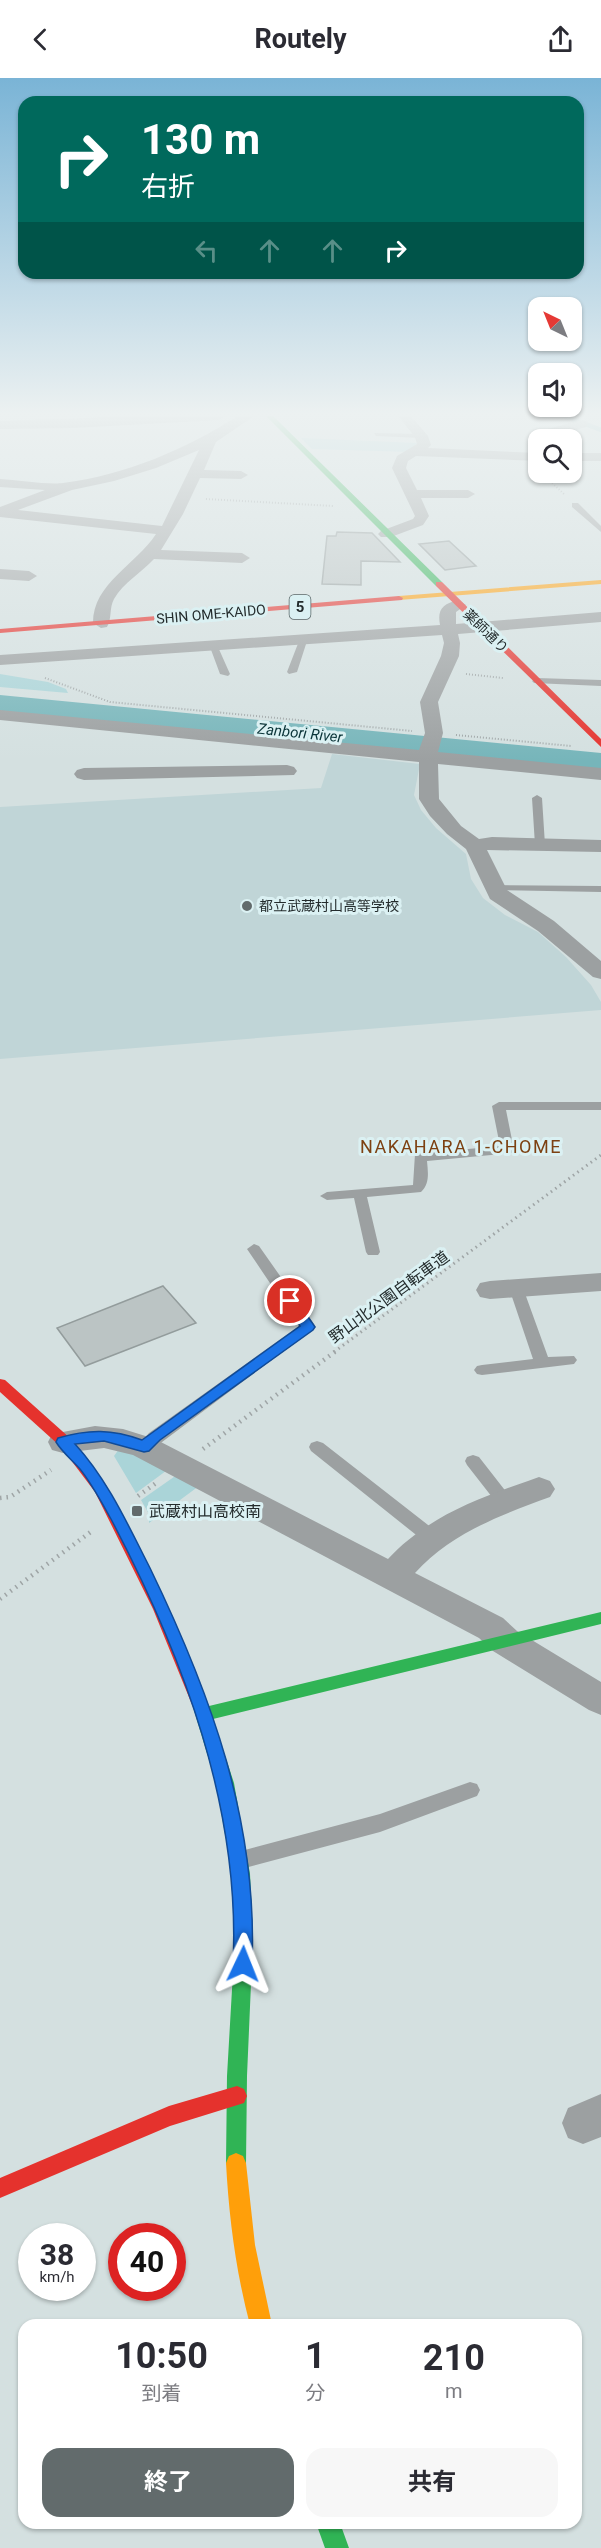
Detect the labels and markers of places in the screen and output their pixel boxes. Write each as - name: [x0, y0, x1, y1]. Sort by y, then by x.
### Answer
- place label: 都立武蔵村山高等学校: [259, 898, 399, 914]
- marker: 都立武蔵村山高等学校: [240, 899, 254, 913]
- pin: [264, 1275, 315, 1326]
- place label: 武蔵村山高校南: [149, 1502, 261, 1521]
- marker: 武蔵村山高校南: [130, 1504, 144, 1518]

